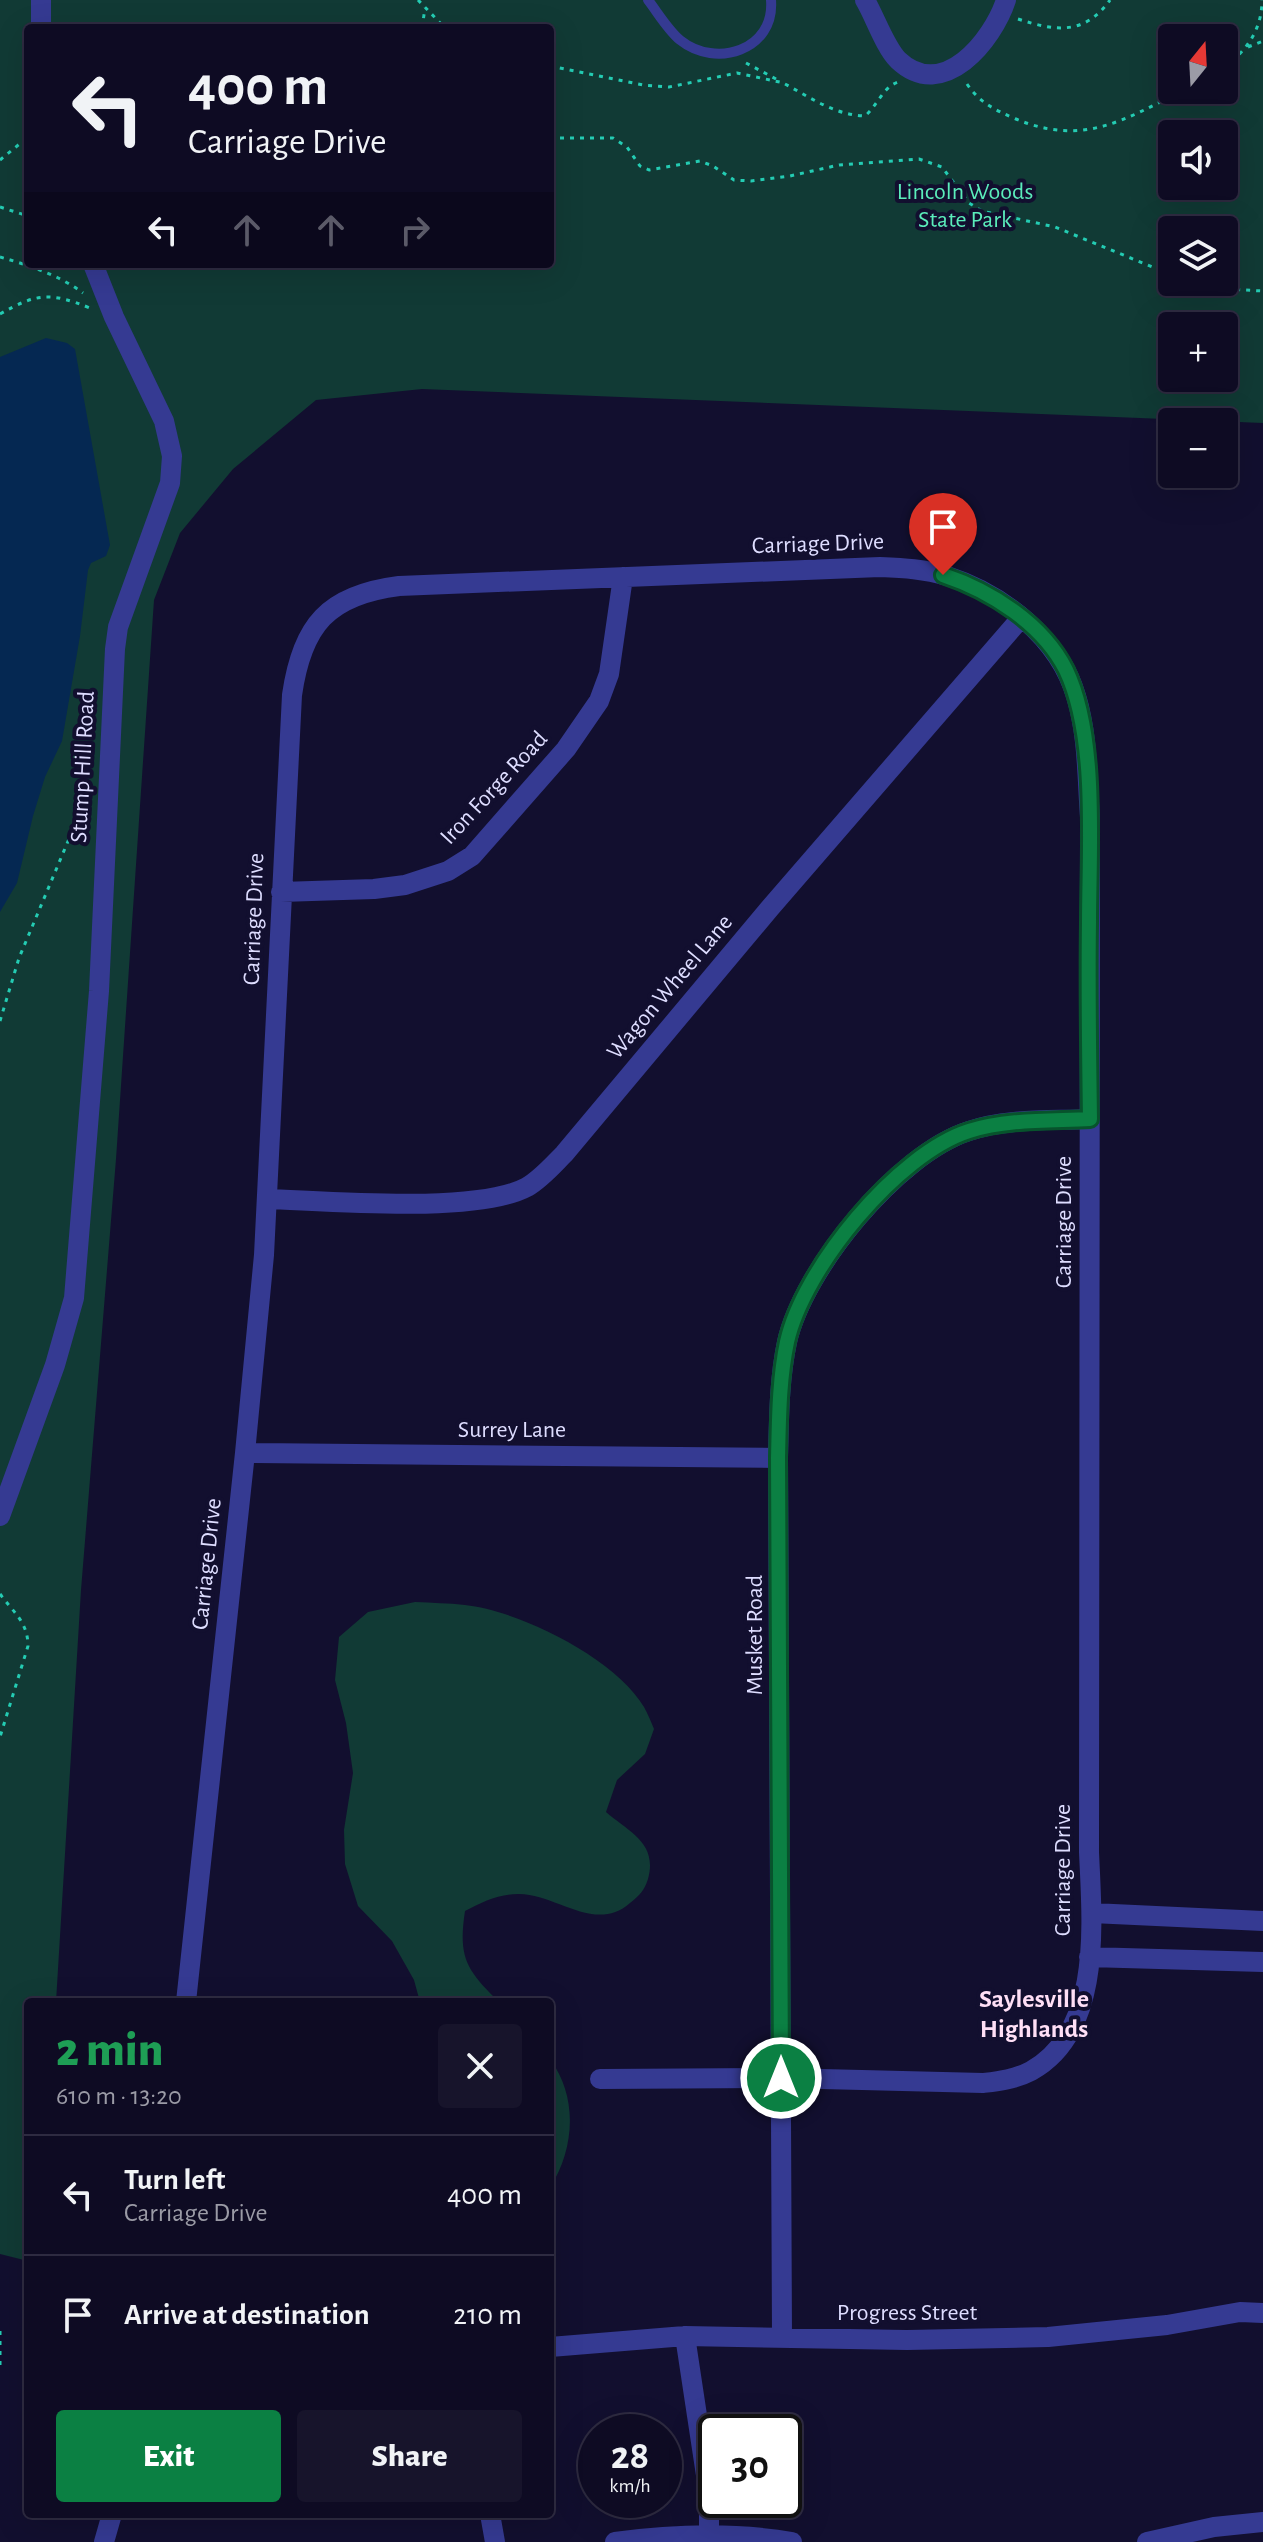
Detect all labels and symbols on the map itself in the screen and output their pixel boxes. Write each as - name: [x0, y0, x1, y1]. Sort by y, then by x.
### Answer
- north arrow: [1158, 24, 1238, 104]
- park label: Lincoln Woods State Park: [897, 180, 1033, 232]
- pin: [909, 493, 977, 575]
- street label: Carriage Drive: [751, 530, 885, 558]
- street label: Stump Hill Road: [67, 690, 99, 844]
- street label: Iron Forge Road: [436, 727, 552, 849]
- street label: Carriage Drive: [240, 852, 268, 986]
- street label: Wagon Wheel Lane: [603, 910, 737, 1064]
- street label: Carriage Drive: [1052, 1156, 1076, 1288]
- street label: Surrey Lane: [458, 1418, 566, 1442]
- street label: Carriage Drive: [188, 1497, 226, 1631]
- street label: Musket Road: [743, 1575, 767, 1695]
- street label: Carriage Drive: [1051, 1804, 1075, 1936]
- district label: Saylesville Highlands: [979, 1986, 1089, 2042]
- position arrow: [739, 2036, 823, 2120]
- street label: Progress Street: [837, 2301, 978, 2325]
- speed limit sign: 30: [698, 2414, 802, 2518]

